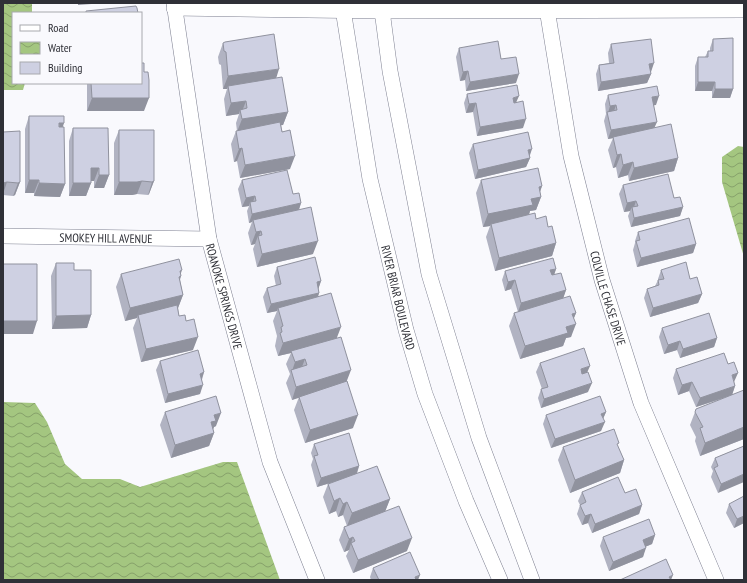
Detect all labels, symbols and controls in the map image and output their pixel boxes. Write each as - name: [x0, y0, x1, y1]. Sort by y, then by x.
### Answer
- legend: [12, 12, 142, 84]
- text: Road: [48, 20, 68, 35]
- text: Water: [48, 40, 73, 55]
- text: Building: [48, 60, 83, 75]
- street label: SMOKEY HILL AVENUE: [59, 229, 153, 246]
- street label: ROANOKE SPRINGS DRIVE: [203, 242, 246, 351]
- street label: RIVER BRIAR BOULEVARD: [379, 244, 419, 352]
- street label: COLVILLE CHASE DRIVE: [587, 249, 630, 347]

